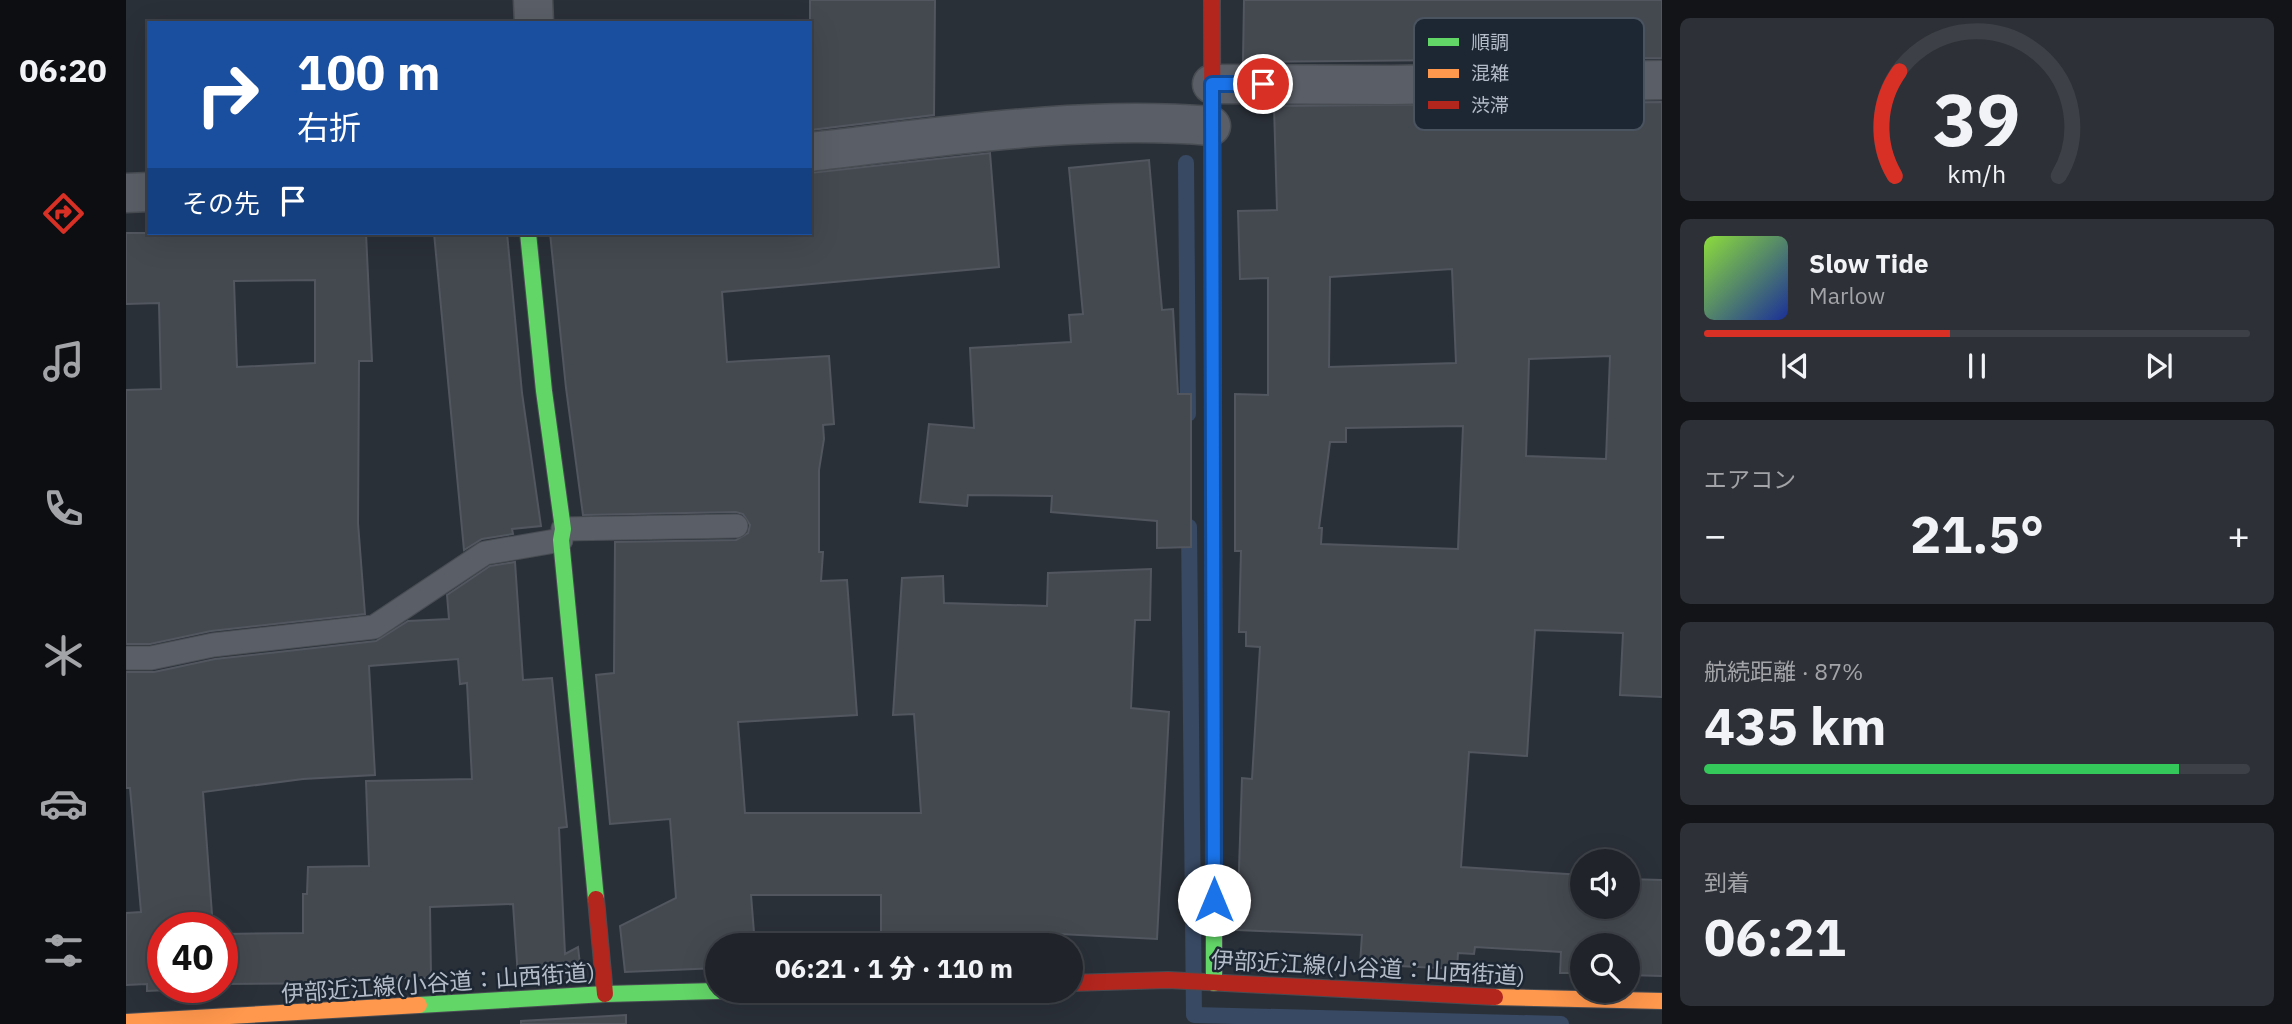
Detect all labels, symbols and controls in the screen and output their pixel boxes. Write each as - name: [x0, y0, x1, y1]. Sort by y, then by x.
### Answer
- legend: [1414, 18, 1644, 130]
- text: 順調: [1471, 30, 1509, 54]
- text: 100 m: [297, 40, 441, 103]
- text: 06:20: [19, 49, 107, 91]
- icon: right: [182, 49, 273, 140]
- pin: [1233, 54, 1293, 114]
- text: 混雑: [1471, 61, 1509, 85]
- icon: arrive: [1244, 65, 1282, 103]
- text: 39: [1933, 71, 2021, 166]
- text: 渋滞: [1471, 93, 1509, 117]
- text: 右折: [297, 106, 361, 148]
- text: km/h: [1948, 156, 2006, 189]
- icon: arrive: [274, 182, 312, 220]
- text: その先: [182, 186, 260, 220]
- icon: directions: [39, 189, 88, 238]
- text: Slow Tide: [1809, 246, 1929, 280]
- text: Marlow: [1809, 280, 1885, 310]
- icon: music: [39, 337, 88, 386]
- icon: previous: [1776, 347, 1814, 385]
- icon: pause: [1958, 347, 1996, 385]
- icon: next: [2140, 347, 2178, 385]
- text: エアコン: [1704, 464, 1796, 494]
- icon: phone: [39, 484, 88, 533]
- text: 21.5°: [1910, 500, 2044, 567]
- text: −: [1704, 510, 1727, 559]
- text: +: [2227, 510, 2250, 559]
- icon: climate: [39, 631, 88, 680]
- text: 航続距離 · 87%: [1704, 656, 1863, 686]
- text: 435 km: [1704, 692, 1886, 759]
- icon: car: [39, 779, 88, 828]
- map controls: [1570, 849, 1640, 1003]
- button: sound: [1570, 849, 1640, 919]
- position arrow: [1177, 863, 1251, 937]
- text: 到着: [1704, 867, 1750, 897]
- text: 06:21: [1704, 903, 1846, 970]
- speed limit sign: 40: [147, 912, 238, 1003]
- icon: filters: [39, 926, 88, 975]
- button: search: [1570, 933, 1640, 1003]
- street label: 伊部近江線(小谷道：山西街道): [1210, 944, 1526, 990]
- text: 06:21 · 1 分 · 110 m: [775, 951, 1013, 985]
- street label: 伊部近江線(小谷道：山西街道): [280, 956, 596, 1008]

